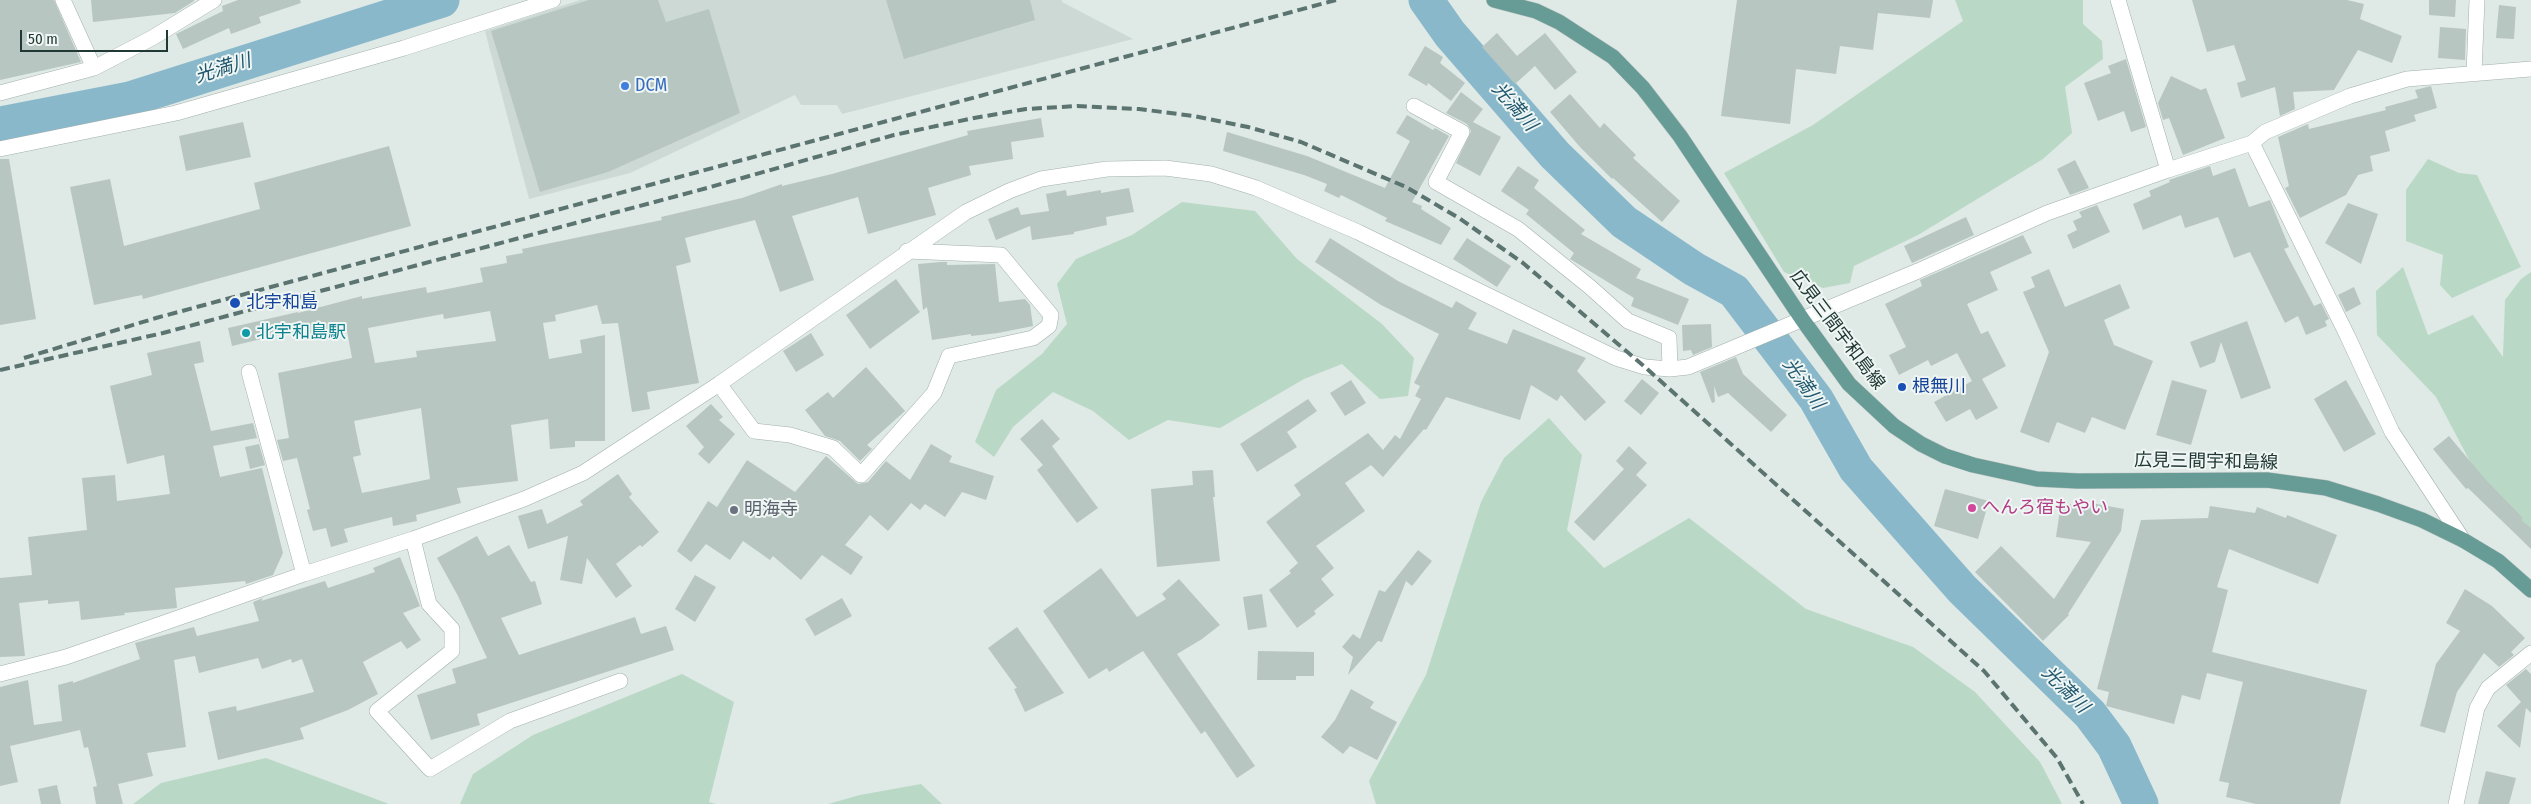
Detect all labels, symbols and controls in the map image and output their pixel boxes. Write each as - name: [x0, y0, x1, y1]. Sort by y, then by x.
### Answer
- scale bar: [22, 20, 170, 52]
- text: 50 m: [28, 30, 58, 48]
- water label: 光満川: [192, 50, 254, 88]
- place label: DCM: [635, 75, 667, 97]
- water label: 光満川: [1487, 78, 1541, 136]
- marker: DCM: [619, 80, 631, 92]
- street label: 広見三間宇和島線: [1785, 266, 1889, 394]
- place label: 北宇和島: [246, 292, 318, 314]
- marker: 北宇和島: [228, 296, 242, 310]
- place label: 北宇和島駅: [256, 322, 346, 344]
- marker: 北宇和島駅: [240, 327, 252, 339]
- water label: 光満川: [1777, 354, 1829, 414]
- place label: 根無川: [1912, 376, 1966, 398]
- marker: 根無川: [1896, 381, 1908, 393]
- street label: 広見三間宇和島線: [2134, 450, 2278, 474]
- place label: へんろ宿もやい: [1982, 497, 2108, 519]
- place label: 明海寺: [744, 499, 798, 521]
- marker: へんろ宿もやい: [1966, 502, 1978, 514]
- marker: 明海寺: [728, 504, 740, 516]
- water label: 光満川: [2037, 662, 2093, 718]

